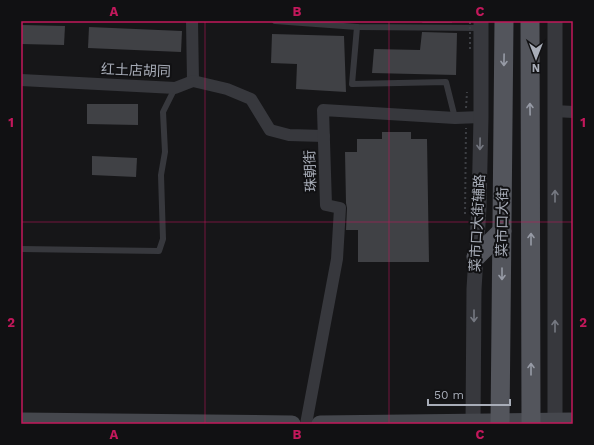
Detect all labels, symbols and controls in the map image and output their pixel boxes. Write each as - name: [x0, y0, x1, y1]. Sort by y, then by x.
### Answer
- text: A: [110, 4, 119, 19]
- text: B: [293, 4, 302, 19]
- text: C: [476, 4, 485, 19]
- north arrow: [516, 38, 556, 78]
- one-way arrow: [500, 53, 508, 66]
- street label: 红土店胡同: [101, 61, 171, 79]
- text: N: [532, 61, 540, 74]
- one-way arrow: [526, 103, 533, 116]
- text: 1: [8, 115, 14, 130]
- text: 1: [580, 115, 586, 130]
- one-way arrow: [476, 137, 484, 150]
- street label: 珠朝街: [301, 150, 319, 192]
- street label: 菜市口大街辅路: [466, 174, 488, 272]
- street label: 菜市口大街: [493, 187, 511, 257]
- one-way arrow: [551, 190, 559, 203]
- one-way arrow: [527, 233, 535, 246]
- one-way arrow: [498, 267, 506, 280]
- one-way arrow: [470, 309, 477, 322]
- text: 2: [7, 315, 15, 330]
- text: 2: [579, 315, 587, 330]
- one-way arrow: [551, 320, 559, 333]
- one-way arrow: [527, 363, 535, 376]
- scale bar: [428, 381, 510, 407]
- text: 50 m: [434, 388, 464, 402]
- text: A: [110, 427, 119, 442]
- text: B: [293, 427, 302, 442]
- text: C: [476, 427, 485, 442]

